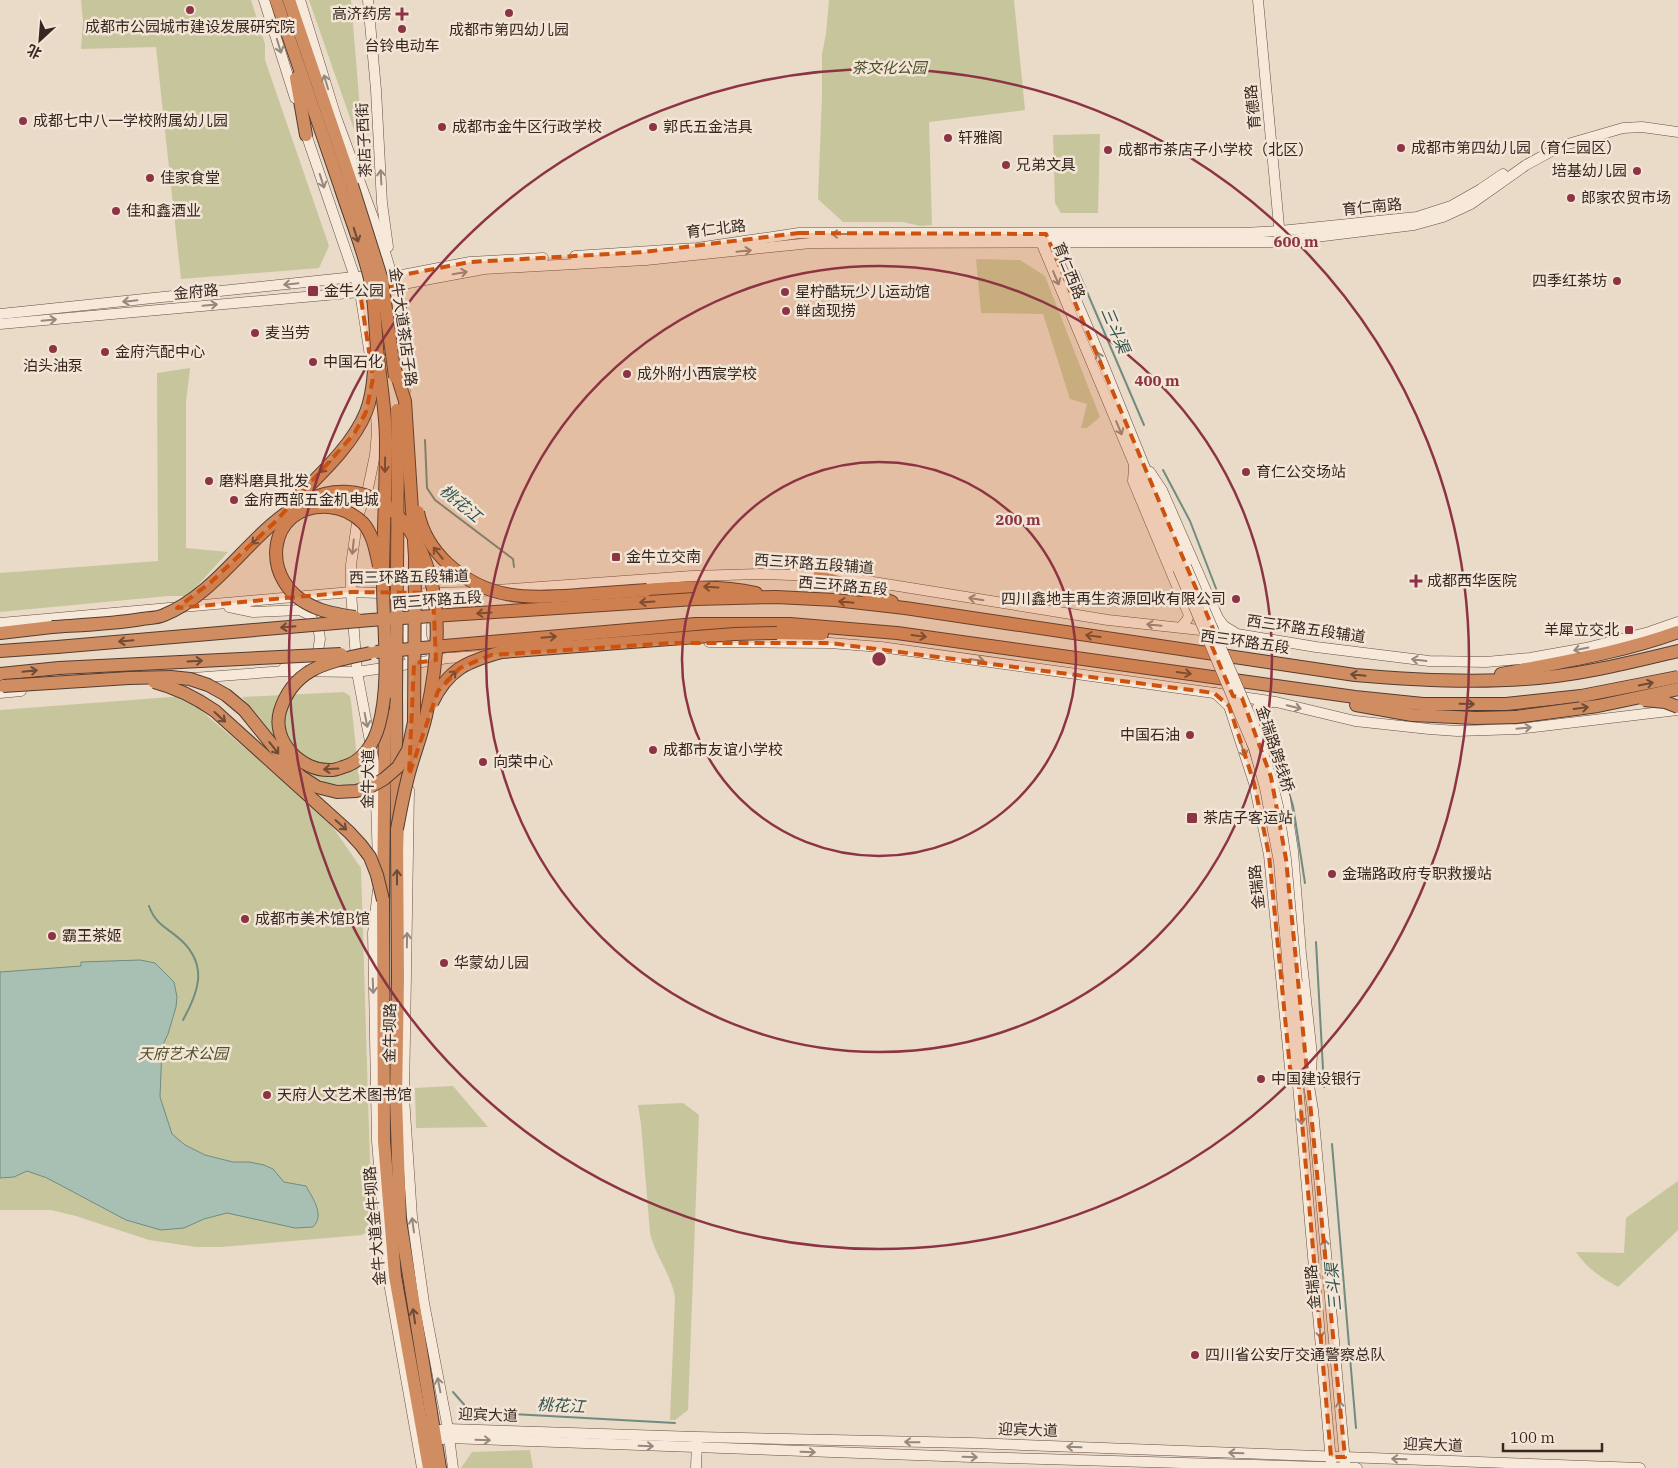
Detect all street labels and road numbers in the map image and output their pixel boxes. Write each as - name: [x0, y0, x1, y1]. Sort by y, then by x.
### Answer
- street label: 育德路: [1241, 84, 1264, 130]
- street label: 茶店子西街: [352, 102, 375, 178]
- street label: 育仁南路: [1341, 194, 1403, 219]
- street label: 育仁北路: [685, 215, 747, 242]
- street label: 育仁西路: [1049, 239, 1090, 302]
- street label: 金牛大道茶店子路: [386, 266, 421, 388]
- street label: 金府路: [173, 280, 219, 303]
- street label: 西三环路五段辅道: [754, 550, 875, 577]
- street label: 西三环路五段辅道: [349, 566, 469, 587]
- street label: 西三环路五段: [797, 572, 889, 599]
- street label: 西三环路五段: [391, 587, 483, 612]
- street label: 西三环路五段辅道: [1245, 612, 1367, 646]
- street label: 西三环路五段: [1199, 627, 1291, 657]
- street label: 金瑞路跨线桥: [1253, 703, 1298, 795]
- street label: 金牛大道: [357, 749, 378, 809]
- street label: 金瑞路: [1245, 864, 1268, 910]
- street label: 金牛坝路: [379, 1003, 400, 1063]
- street label: 金牛大道金牛坝路: [360, 1165, 389, 1287]
- street label: 金瑞路: [1301, 1264, 1324, 1310]
- street label: 迎宾大道: [458, 1404, 518, 1425]
- street label: 迎宾大道: [998, 1419, 1058, 1440]
- street label: 迎宾大道: [1403, 1434, 1463, 1455]

